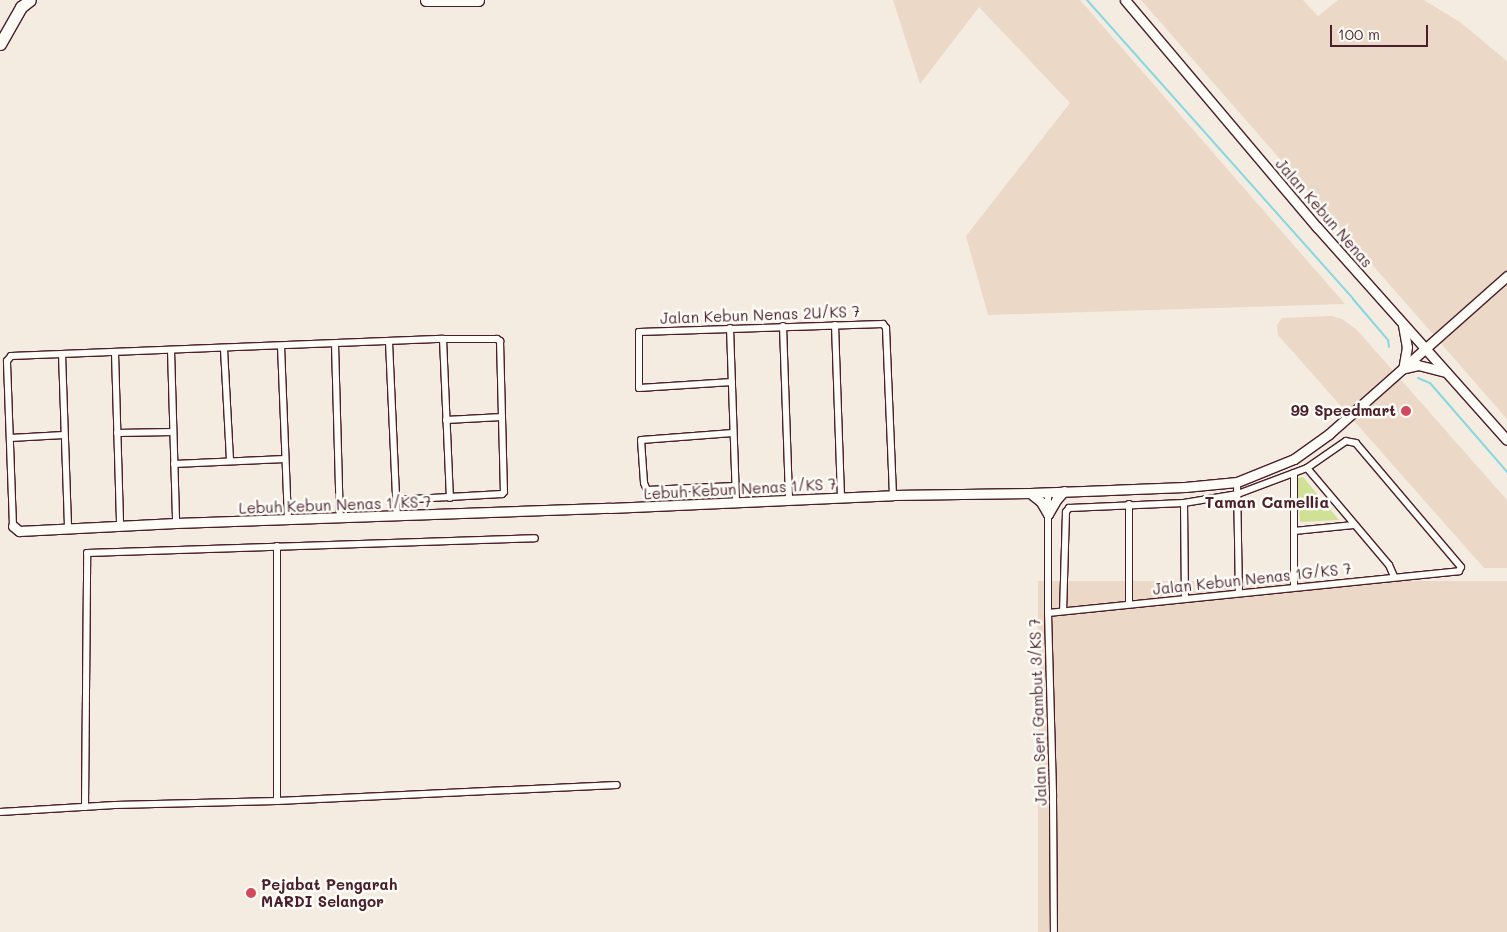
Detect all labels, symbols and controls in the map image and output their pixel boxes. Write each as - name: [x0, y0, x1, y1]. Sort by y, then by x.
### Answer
- scale bar: [1332, 15, 1430, 47]
- text: 100 m: [1338, 24, 1380, 44]
- street label: Jalan Kebun Nenas: [1272, 155, 1376, 271]
- street label: Jalan Kebun Nenas 2U/KS 7: [660, 303, 860, 327]
- place label: 99 Speedmart: [1291, 402, 1396, 420]
- marker: 99 Speedmart: [1400, 405, 1412, 417]
- street label: Lebuh Kebun Nenas 1/KS 7: [643, 475, 837, 503]
- district label: Taman Camellia: [1205, 492, 1329, 512]
- street label: Lebuh Kebun Nenas 1/KS 7: [238, 493, 432, 517]
- street label: Jalan Kebun Nenas 1G/KS 7: [1152, 560, 1352, 598]
- street label: Jalan Seri Gambut 3/KS 7: [1026, 618, 1050, 806]
- place label: Pejabat Pengarah MARDI Selangor: [261, 875, 398, 910]
- marker: Pejabat Pengarah MARDI Selangor: [245, 887, 257, 899]

